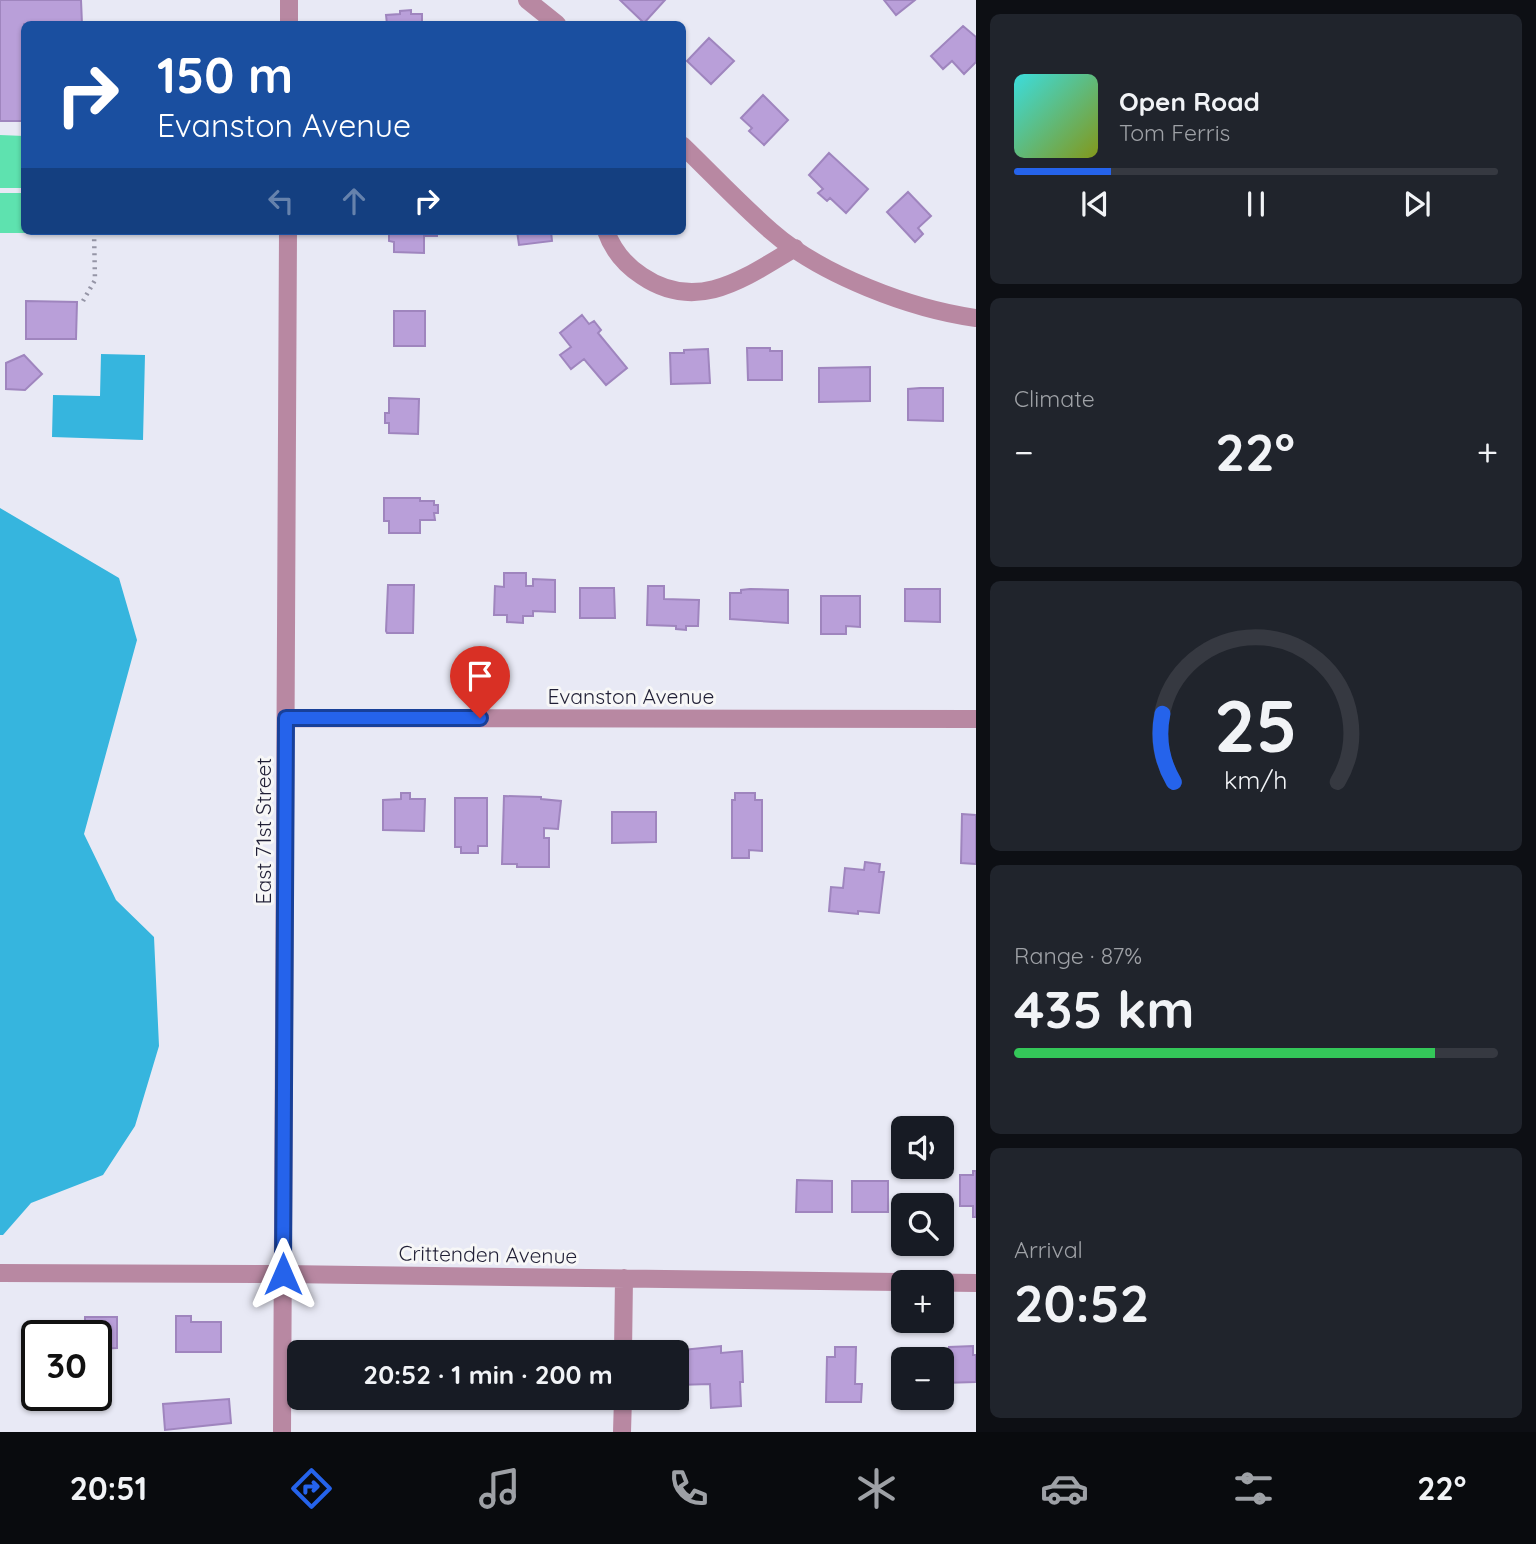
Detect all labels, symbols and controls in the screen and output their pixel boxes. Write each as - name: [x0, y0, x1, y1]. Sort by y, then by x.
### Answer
- text: 150 m: [157, 44, 293, 105]
- icon: right: [42, 49, 133, 140]
- text: Open Road: [1119, 85, 1260, 118]
- text: Evanston Avenue: [157, 105, 411, 145]
- text: Tom Ferris: [1119, 118, 1230, 147]
- icon: left: [262, 182, 300, 220]
- icon: ahead: [335, 182, 373, 220]
- icon: right: [408, 182, 446, 220]
- icon: previous: [1076, 185, 1114, 223]
- icon: pause: [1237, 185, 1275, 223]
- icon: next: [1398, 185, 1436, 223]
- text: Climate: [1014, 384, 1095, 413]
- text: 22°: [1215, 419, 1295, 484]
- text: −: [1014, 428, 1034, 476]
- text: +: [1477, 428, 1498, 476]
- pin: [450, 646, 510, 718]
- icon: arrive: [461, 657, 499, 695]
- text: 25: [1214, 679, 1298, 770]
- street label: Evanston Avenue: [548, 683, 714, 709]
- street label: East 71st Street: [250, 758, 276, 905]
- text: km/h: [1224, 764, 1288, 795]
- text: Range · 87%: [1014, 941, 1142, 970]
- text: 435 km: [1014, 976, 1195, 1041]
- map controls: [891, 1116, 954, 1410]
- button: sound: [891, 1116, 954, 1179]
- button: search: [891, 1193, 954, 1256]
- text: Arrival: [1014, 1235, 1083, 1264]
- position arrow: [246, 1237, 320, 1311]
- street label: Crittenden Avenue: [398, 1239, 578, 1269]
- button: +: [891, 1270, 954, 1333]
- text: 20:52: [1014, 1270, 1149, 1335]
- speed limit sign: 30: [21, 1320, 112, 1411]
- button: −: [891, 1347, 954, 1410]
- text: 20:52 · 1 min · 200 m: [363, 1358, 613, 1391]
- icon: directions: [287, 1464, 336, 1513]
- icon: music: [475, 1464, 524, 1513]
- icon: phone: [664, 1464, 713, 1513]
- icon: climate: [852, 1464, 901, 1513]
- icon: car: [1040, 1464, 1089, 1513]
- icon: filters: [1229, 1464, 1278, 1513]
- text: 20:51: [70, 1468, 147, 1508]
- text: 22°: [1417, 1468, 1466, 1508]

